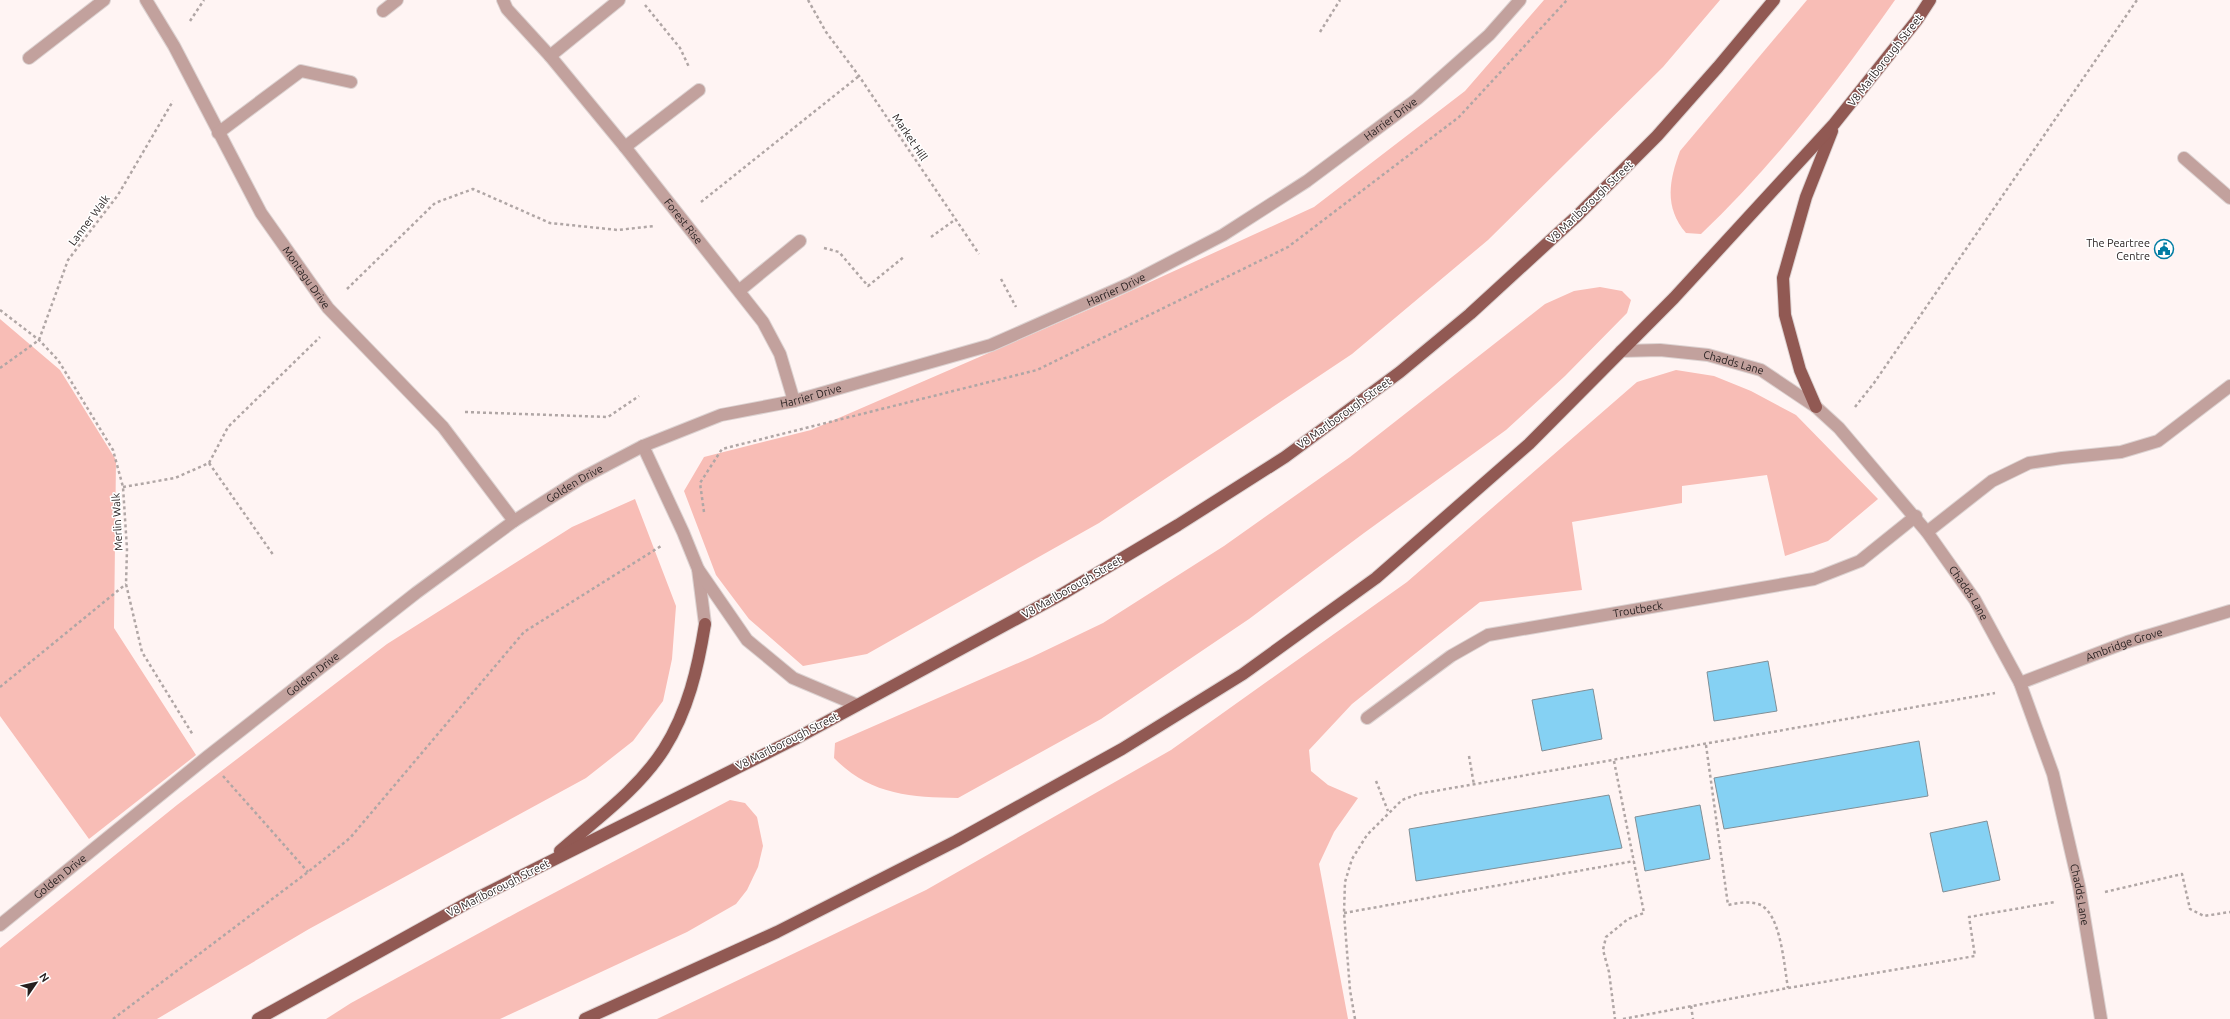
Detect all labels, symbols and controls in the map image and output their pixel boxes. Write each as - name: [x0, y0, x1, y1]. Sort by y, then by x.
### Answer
- street label: V8 Marlborough Street: [1845, 11, 1925, 108]
- street label: Harrier Drive: [1361, 95, 1419, 143]
- street label: Market Hill: [890, 111, 930, 163]
- street label: V8 Marlborough Street: [1545, 158, 1635, 246]
- street label: Lanner Walk: [66, 192, 112, 248]
- street label: Forest Rise: [662, 196, 705, 246]
- place label: The Peartree Centre: [2086, 237, 2150, 262]
- public building icon: The Peartree Centre: [2153, 238, 2175, 260]
- street label: Montagu Drive: [280, 244, 333, 311]
- street label: Harrier Drive: [1085, 271, 1147, 308]
- street label: Chadds Lane: [1703, 349, 1765, 377]
- street label: V8 Marlborough Street: [1295, 374, 1394, 451]
- street label: Harrier Drive: [779, 382, 843, 410]
- street label: Golden Drive: [544, 462, 605, 505]
- street label: Merlin Walk: [109, 492, 125, 551]
- street label: V8 Marlborough Street: [1020, 553, 1125, 621]
- street label: Chadds Lane: [1947, 563, 1991, 622]
- street label: Troutbeck: [1612, 599, 1664, 619]
- street label: Ambridge Grove: [2084, 626, 2164, 663]
- street label: Golden Drive: [284, 650, 342, 699]
- street label: V8 Marlborough Street: [734, 710, 841, 772]
- street label: Golden Drive: [31, 852, 88, 901]
- street label: V8 Marlborough Street: [445, 857, 552, 919]
- street label: Chadds Lane: [2068, 863, 2091, 926]
- north arrow: [16, 963, 56, 1003]
- text: N: [37, 971, 52, 984]

